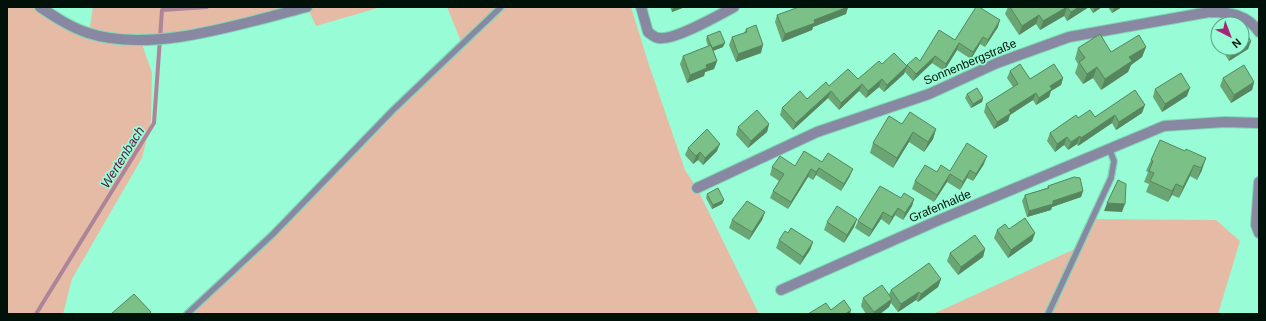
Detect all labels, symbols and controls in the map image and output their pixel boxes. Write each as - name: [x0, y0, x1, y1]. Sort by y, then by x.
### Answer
- north arrow: [1210, 16, 1250, 56]
- street label: Sonnenbergstraße: [922, 36, 1019, 88]
- text: N: [1230, 36, 1244, 51]
- water label: Wertenbach: [98, 124, 147, 191]
- street label: Grafenhalde: [907, 187, 973, 225]

